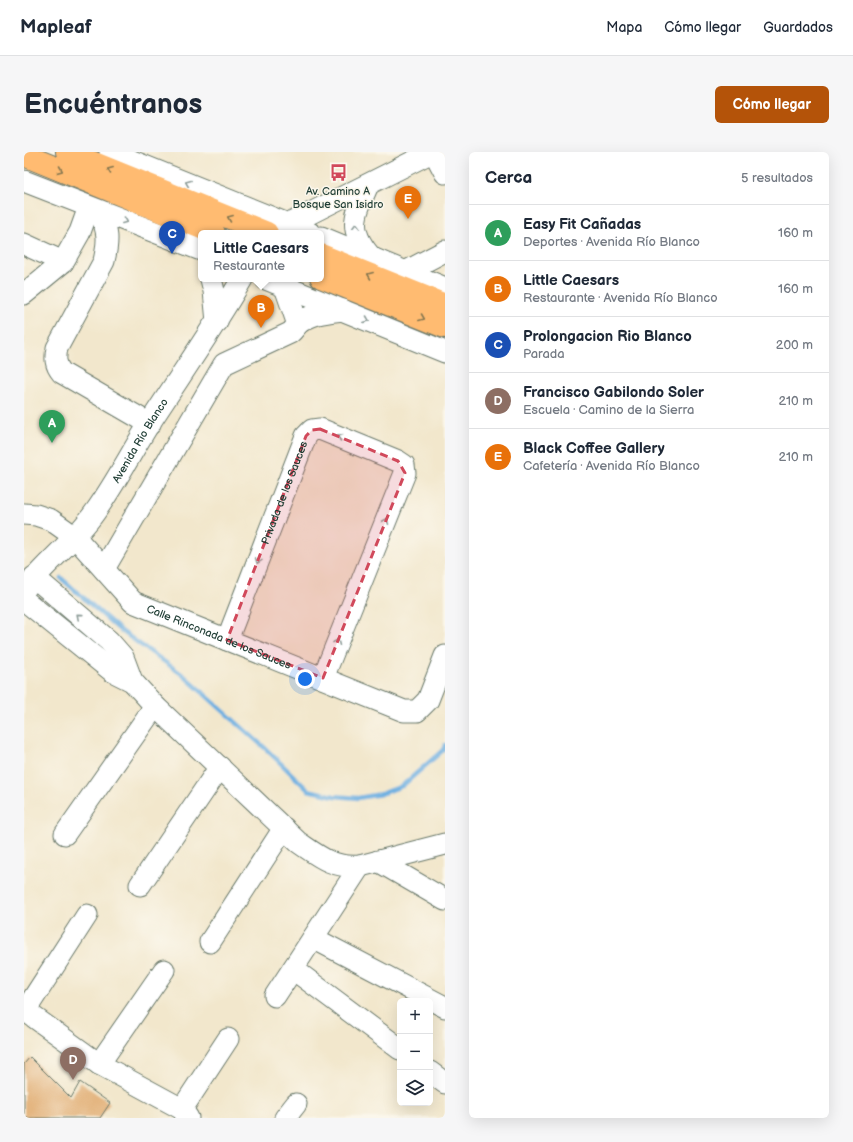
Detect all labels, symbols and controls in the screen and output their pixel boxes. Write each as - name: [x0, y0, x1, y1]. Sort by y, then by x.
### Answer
- text: Mapleaf: [20, 16, 92, 39]
- text: Mapa: [606, 19, 642, 36]
- text: Cómo llegar: [664, 19, 741, 36]
- text: Guardados: [763, 19, 833, 36]
- button: Cómo llegar: [715, 86, 829, 123]
- text: Encuéntranos: [24, 88, 202, 121]
- bus stop icon: Av. Camino A Bosque San Isidro: [328, 163, 348, 183]
- one-way arrow: [57, 165, 64, 173]
- one-way arrow: [107, 166, 114, 174]
- text: Cerca: [485, 168, 532, 188]
- text: 5 resultados: [741, 170, 813, 186]
- one-way arrow: [184, 180, 191, 188]
- place label: Av. Camino A Bosque San Isidro: [293, 185, 383, 211]
- pin: E: [395, 186, 421, 219]
- one-way arrow: [227, 215, 234, 223]
- text: Easy Fit Cañadas: [523, 215, 641, 234]
- one-way arrow: [122, 217, 129, 225]
- pin: C: [159, 221, 185, 254]
- one-way arrow: [352, 223, 360, 229]
- text: A: [494, 225, 502, 241]
- text: 160 m: [778, 225, 813, 241]
- popup: [198, 230, 324, 282]
- text: Deportes · Avenida Río Blanco: [523, 234, 700, 250]
- text: Little Caesars: [213, 239, 309, 258]
- text: Restaurante: [213, 258, 285, 274]
- one-way arrow: [366, 271, 373, 279]
- text: Little Caesars: [523, 271, 619, 290]
- text: B: [493, 281, 503, 297]
- text: 160 m: [778, 281, 813, 297]
- text: Restaurante · Avenida Río Blanco: [523, 290, 718, 306]
- pin: B: [248, 295, 274, 328]
- one-way arrow: [417, 313, 425, 321]
- one-way arrow: [364, 316, 371, 324]
- text: Prolongacion Rio Blanco: [523, 327, 692, 346]
- text: C: [493, 337, 503, 353]
- text: 200 m: [776, 337, 813, 353]
- text: Parada: [523, 346, 565, 362]
- text: Francisco Gabilondo Soler: [523, 383, 704, 402]
- text: D: [493, 393, 503, 409]
- text: 210 m: [779, 393, 813, 409]
- street label: Avenida Río Blanco: [109, 396, 171, 485]
- text: Escuela · Camino de la Sierra: [523, 402, 694, 418]
- pin: A: [39, 410, 65, 443]
- one-way arrow: [336, 434, 343, 442]
- street label: Privada de los Sauces: [258, 439, 310, 546]
- text: Black Coffee Gallery: [523, 439, 665, 458]
- text: E: [494, 449, 502, 465]
- text: 210 m: [779, 449, 813, 465]
- text: Cafetería · Avenida Río Blanco: [523, 458, 700, 474]
- one-way arrow: [381, 518, 389, 525]
- one-way arrow: [254, 557, 262, 564]
- street label: Calle Rinconada de los Sauces: [145, 602, 294, 672]
- one-way arrow: [76, 613, 84, 620]
- one-way arrow: [333, 639, 341, 646]
- your location: [295, 669, 315, 689]
- map controls: [397, 998, 433, 1106]
- button: +: [397, 998, 433, 1034]
- button: −: [397, 1034, 433, 1070]
- pin: D: [60, 1047, 86, 1080]
- button: layers: [397, 1070, 433, 1106]

